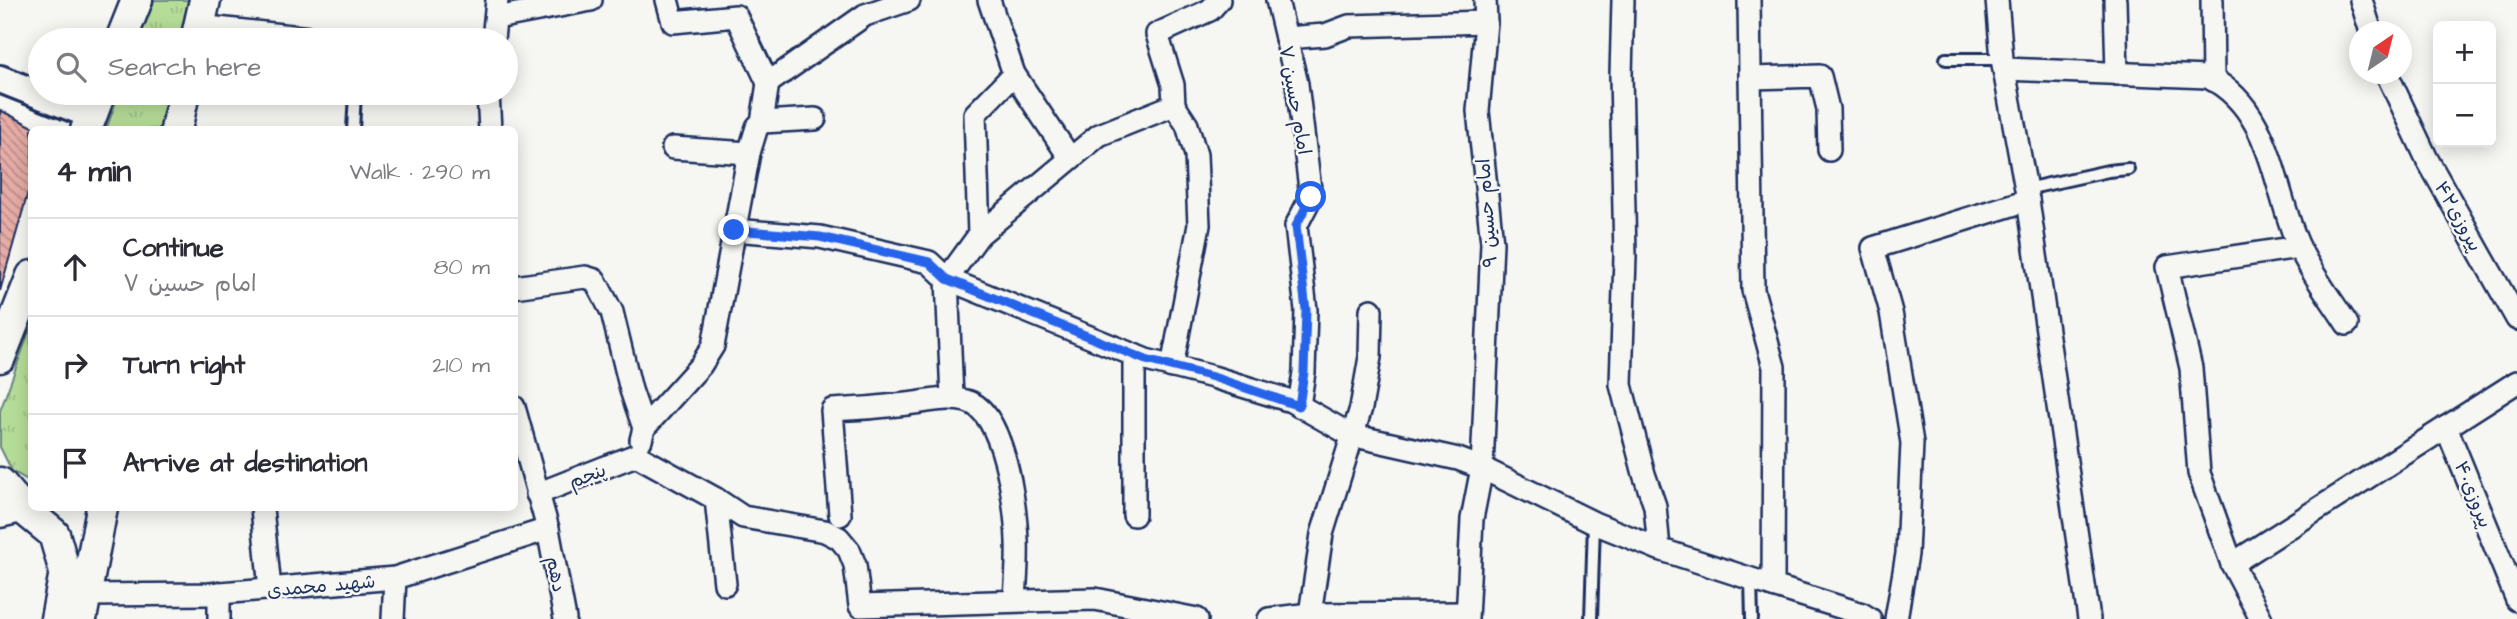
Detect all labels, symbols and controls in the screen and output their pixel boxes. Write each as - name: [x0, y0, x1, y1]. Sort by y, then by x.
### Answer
- north arrow: [2349, 21, 2412, 84]
- map controls: [2433, 21, 2496, 147]
- button: +: [2433, 21, 2496, 84]
- search box: [28, 28, 518, 105]
- street label: امام حسین ۷: [1272, 44, 1317, 157]
- icon: search: [52, 48, 90, 86]
- text: Search here: [108, 49, 261, 85]
- button: −: [2433, 84, 2496, 147]
- text: 4 min: [56, 151, 131, 193]
- text: Walk · 290 m: [349, 156, 490, 188]
- street label: امام حسین ۹: [1470, 158, 1505, 268]
- street label: پیروزی۴۲: [2427, 177, 2488, 257]
- route start: [1295, 181, 1326, 212]
- route end: [718, 214, 749, 245]
- text: Continue: [123, 230, 224, 266]
- icon: ahead: [56, 248, 94, 286]
- text: 80 m: [433, 251, 490, 283]
- text: امام حسین ۷: [123, 268, 257, 300]
- icon: right: [56, 346, 94, 384]
- text: Turn right: [123, 347, 245, 383]
- text: 210 m: [432, 349, 490, 381]
- icon: arrive: [56, 444, 94, 482]
- text: Arrive at destination: [123, 445, 368, 481]
- street label: پنجم: [565, 457, 610, 496]
- street label: پیروزی۴۰: [2447, 457, 2498, 532]
- street label: دهم: [539, 554, 572, 594]
- street label: شهید محمدی: [266, 568, 377, 605]

